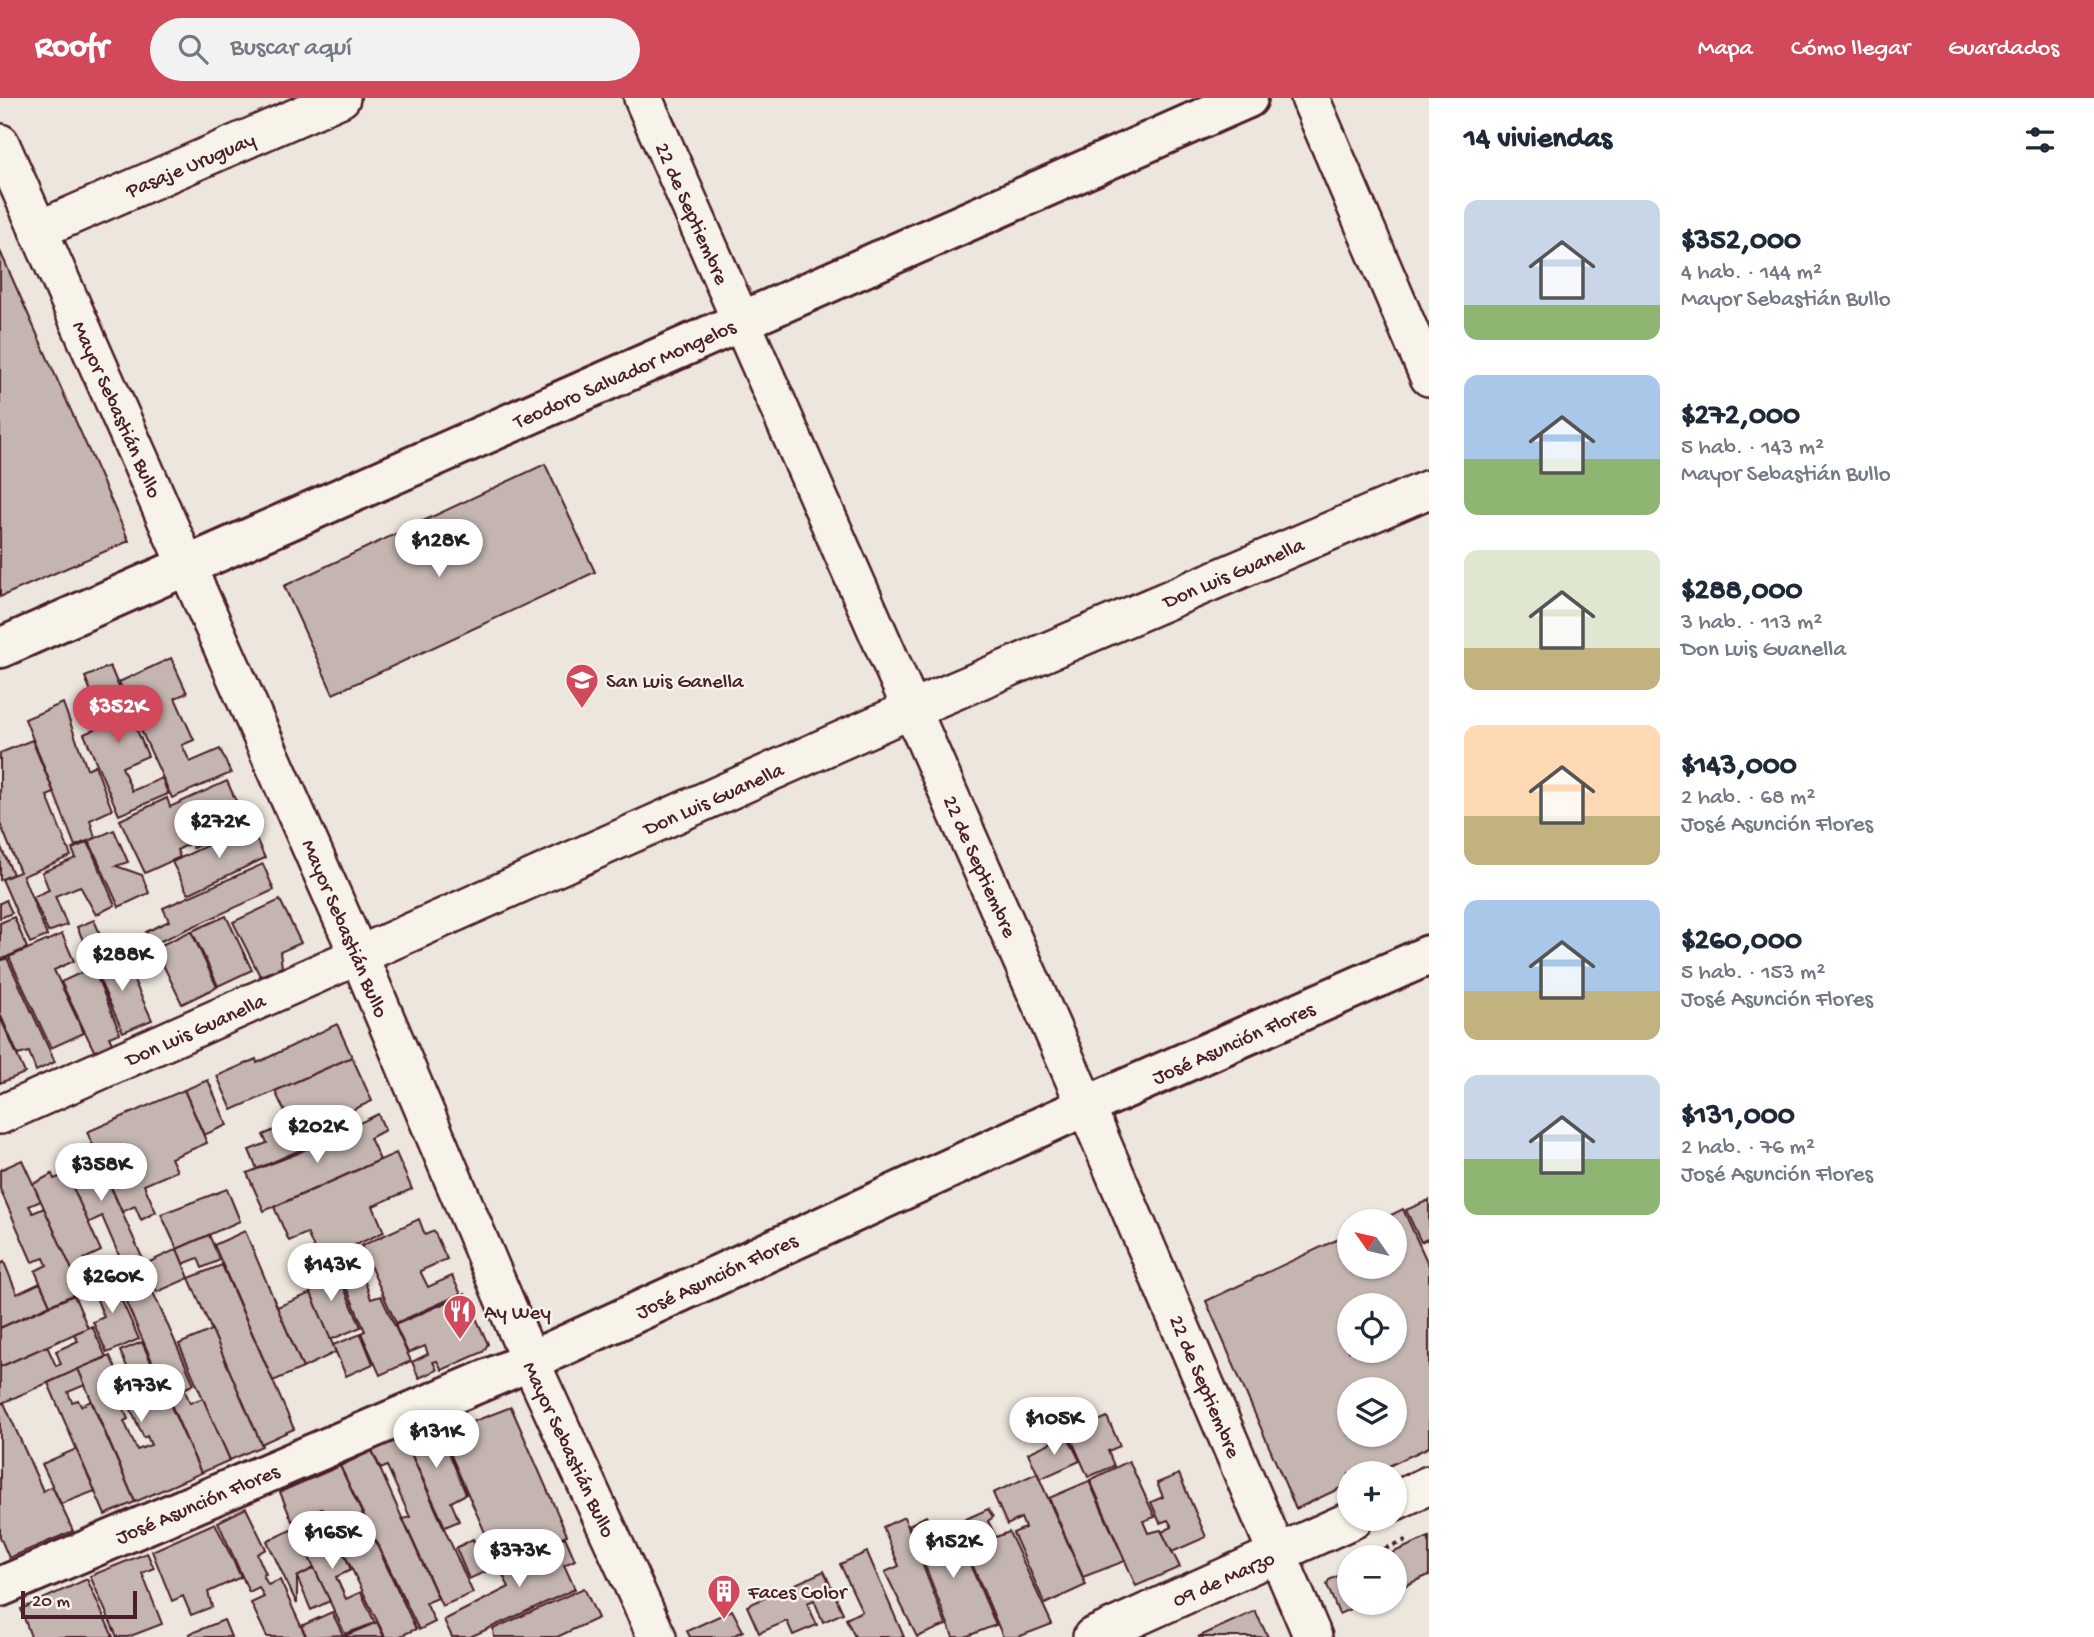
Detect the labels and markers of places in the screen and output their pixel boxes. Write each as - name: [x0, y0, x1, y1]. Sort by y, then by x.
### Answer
- pin: $128K: [390, 519, 488, 579]
- school or university icon: San Luis Ganella: [563, 661, 601, 710]
- place label: San Luis Ganella: [606, 671, 745, 696]
- pin: $352K: [69, 686, 167, 745]
- pin: $272K: [170, 800, 268, 860]
- pin: $288K: [73, 934, 171, 993]
- pin: $202K: [268, 1105, 366, 1165]
- pin: $358K: [52, 1144, 150, 1203]
- pin: $143K: [282, 1244, 380, 1303]
- pin: $260K: [63, 1256, 161, 1315]
- restaurant icon: Ay Wey: [441, 1292, 479, 1341]
- place label: Ay Wey: [484, 1302, 551, 1327]
- pin: $173K: [92, 1364, 190, 1424]
- pin: $105K: [1005, 1398, 1103, 1457]
- pin: $131K: [387, 1410, 485, 1470]
- pin: $165K: [283, 1512, 381, 1571]
- pin: $152K: [904, 1520, 1002, 1580]
- pin: $373K: [470, 1530, 568, 1589]
- building icon: Faces Color: [705, 1572, 743, 1621]
- place label: Faces Color: [747, 1582, 848, 1607]

